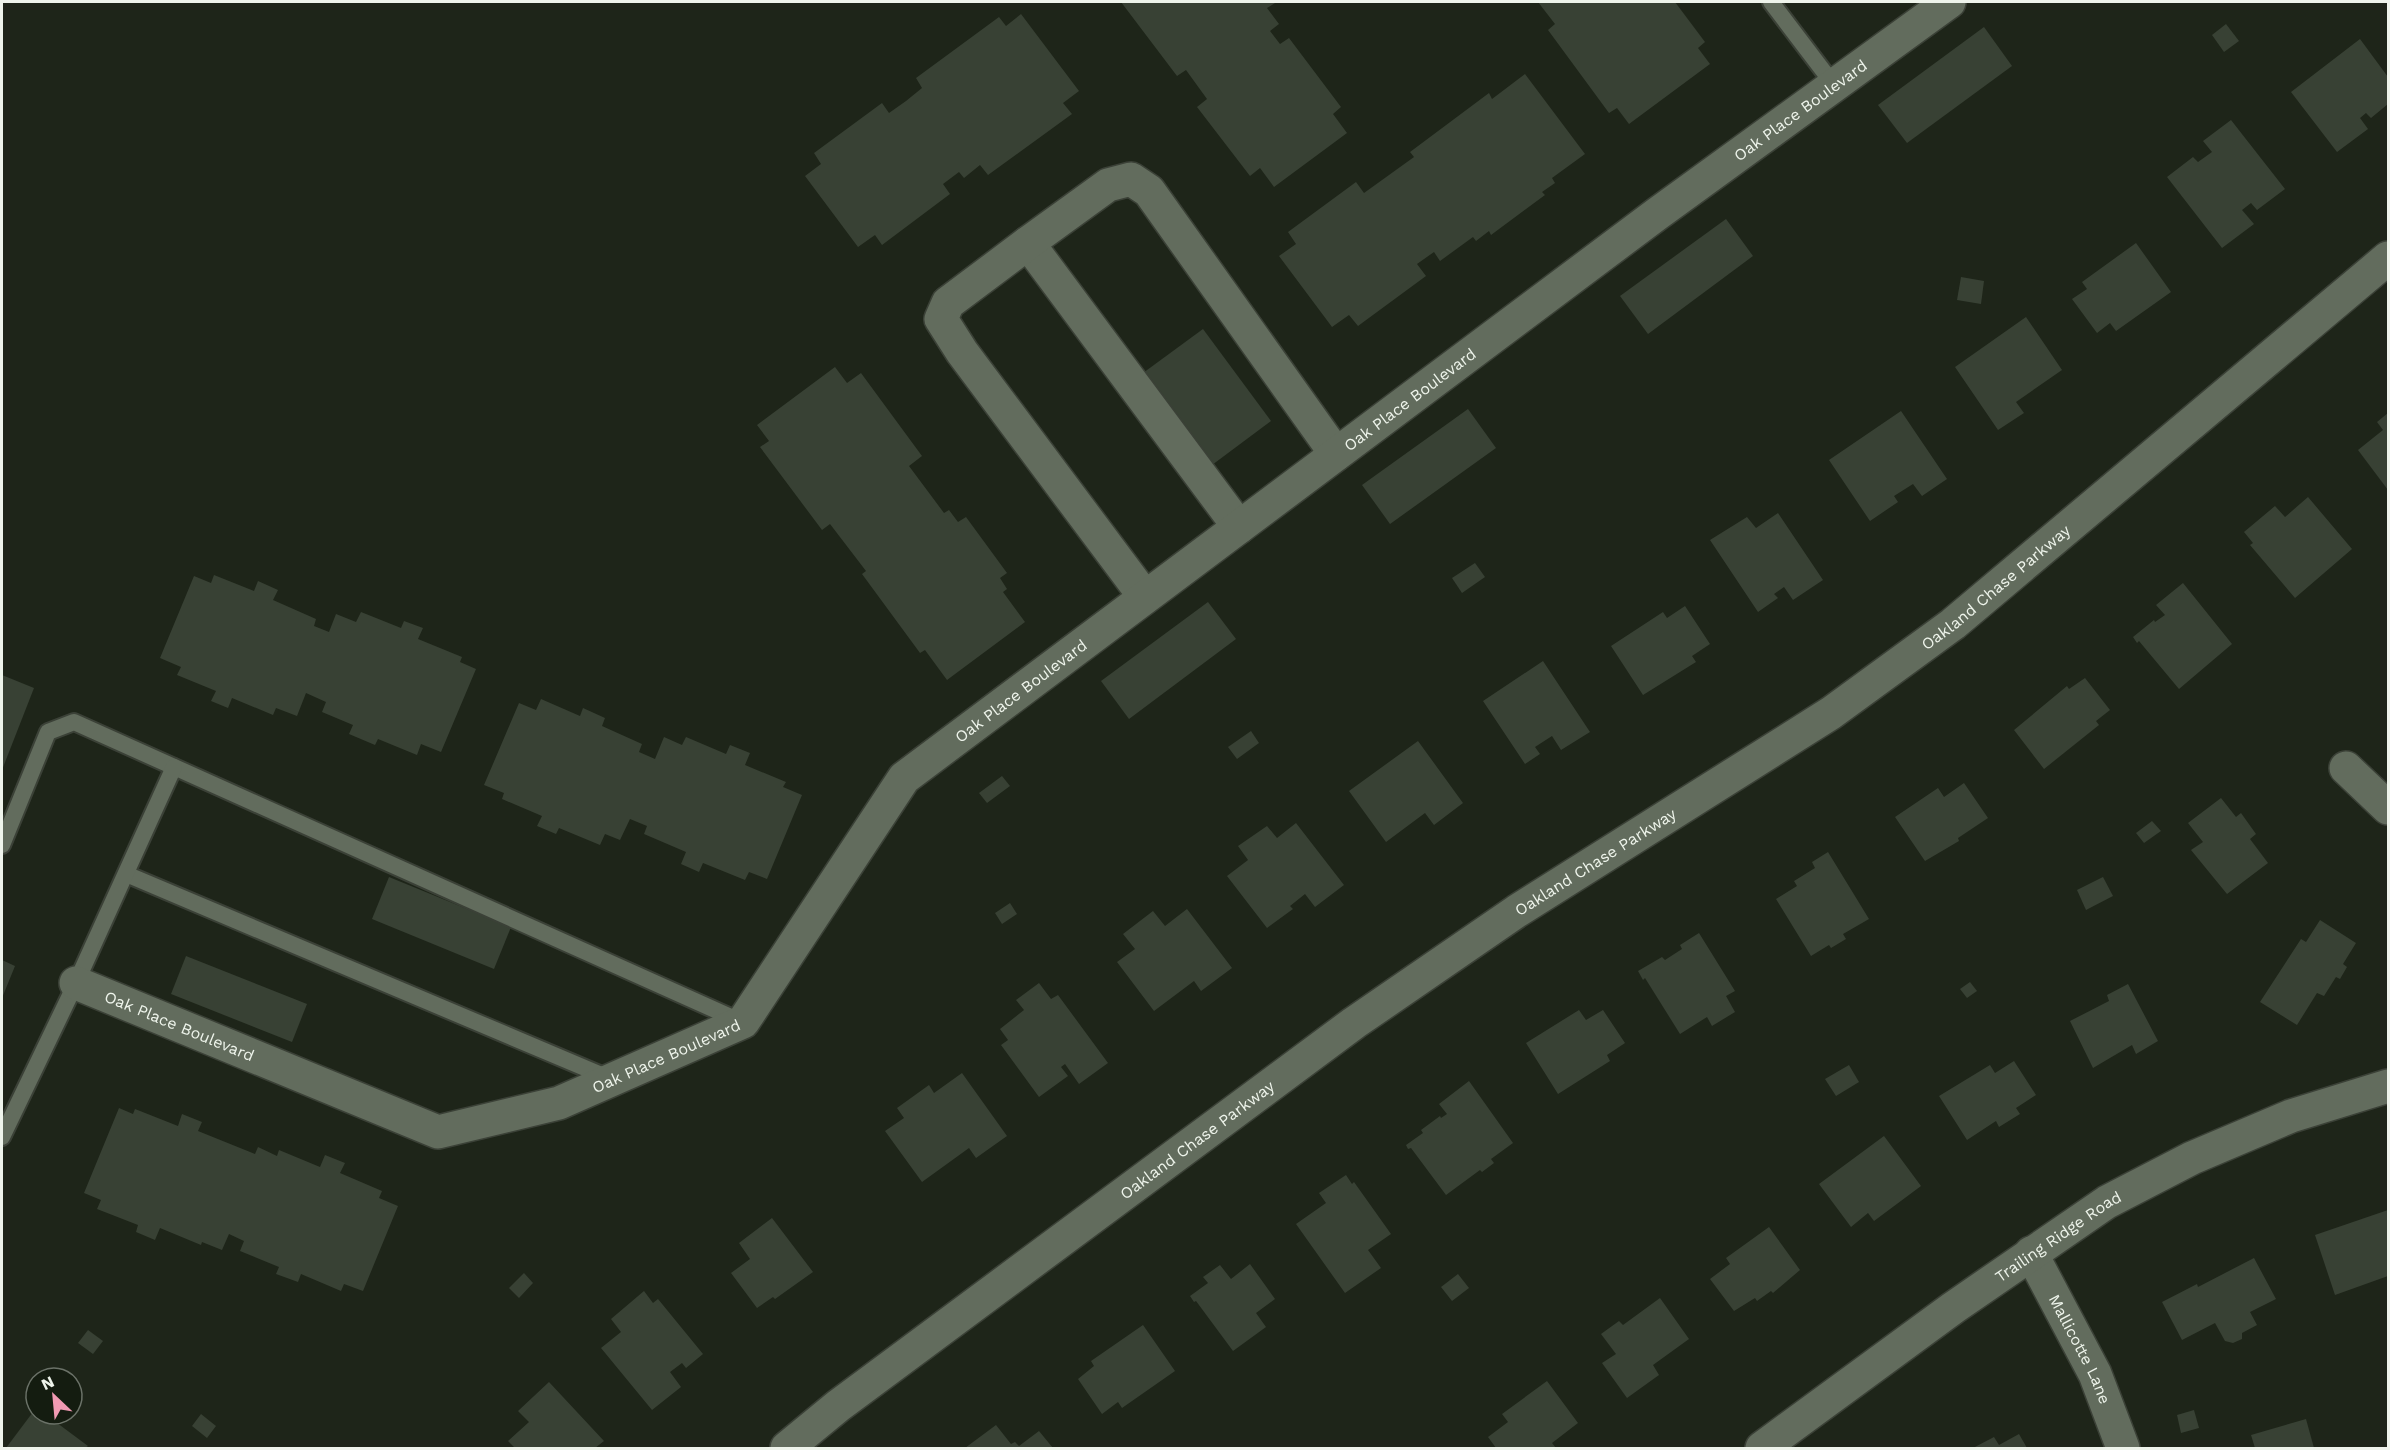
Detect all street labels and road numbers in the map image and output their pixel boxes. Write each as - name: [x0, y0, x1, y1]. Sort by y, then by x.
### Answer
- street label: Oak Place Boulevard: [1730, 55, 1871, 165]
- street label: Oak Place Boulevard: [1340, 344, 1479, 455]
- street label: Oakland Chase Parkway: [1917, 520, 2074, 654]
- street label: Oak Place Boulevard: [951, 635, 1090, 746]
- street label: Oakland Chase Parkway: [1511, 803, 1680, 920]
- street label: Oak Place Boulevard: [102, 986, 257, 1065]
- street label: Oak Place Boulevard: [589, 1015, 743, 1097]
- street label: Oakland Chase Parkway: [1116, 1076, 1278, 1203]
- street label: Trailing Ridge Road: [1991, 1187, 2124, 1286]
- street label: Mallicotte Lane: [2045, 1291, 2115, 1406]

